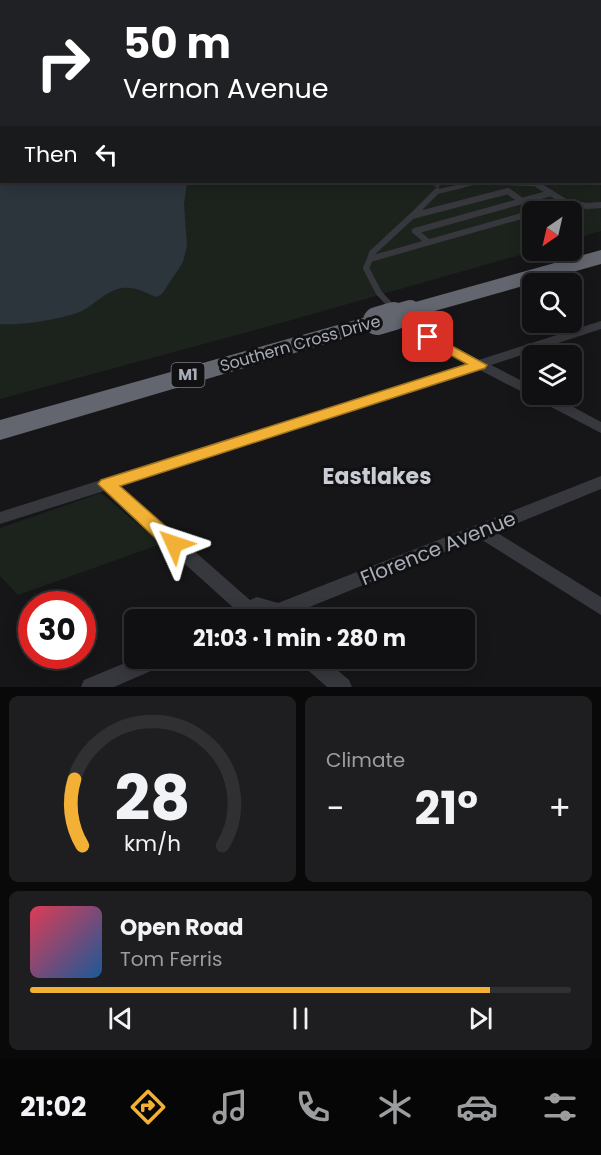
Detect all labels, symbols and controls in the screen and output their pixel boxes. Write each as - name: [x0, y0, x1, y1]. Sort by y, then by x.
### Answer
- text: 50 m: [123, 14, 231, 73]
- icon: right: [24, 24, 102, 102]
- text: Vernon Avenue: [123, 70, 329, 107]
- icon: left: [90, 138, 123, 171]
- text: Then: [24, 139, 78, 170]
- north arrow: [522, 201, 582, 261]
- map controls: [522, 201, 582, 405]
- button: search: [522, 273, 582, 333]
- street label: Southern Cross Drive: [217, 310, 383, 377]
- pin: [402, 311, 453, 362]
- icon: arrive: [411, 320, 444, 353]
- button: layers: [522, 345, 582, 405]
- road number: M1: [172, 363, 204, 387]
- district label: Eastlakes: [323, 461, 431, 492]
- street label: Florence Avenue: [356, 504, 520, 592]
- position arrow: [142, 512, 206, 576]
- speed limit sign: 30: [18, 591, 96, 669]
- text: 21:03 · 1 min · 280 m: [193, 623, 406, 654]
- text: Climate: [326, 746, 405, 774]
- text: 28: [114, 754, 191, 842]
- text: 21°: [415, 777, 478, 840]
- text: −: [326, 785, 344, 832]
- text: +: [548, 785, 571, 832]
- text: km/h: [124, 828, 181, 859]
- text: Open Road: [120, 912, 244, 943]
- text: Tom Ferris: [120, 945, 222, 973]
- icon: previous: [104, 1002, 137, 1035]
- icon: pause: [284, 1002, 317, 1035]
- icon: next: [464, 1002, 497, 1035]
- icon: directions: [127, 1086, 169, 1128]
- icon: music: [209, 1086, 251, 1128]
- icon: phone: [292, 1086, 334, 1128]
- icon: climate: [374, 1086, 416, 1128]
- icon: car: [456, 1086, 498, 1128]
- icon: filters: [539, 1086, 581, 1128]
- text: 21:02: [20, 1088, 86, 1125]

